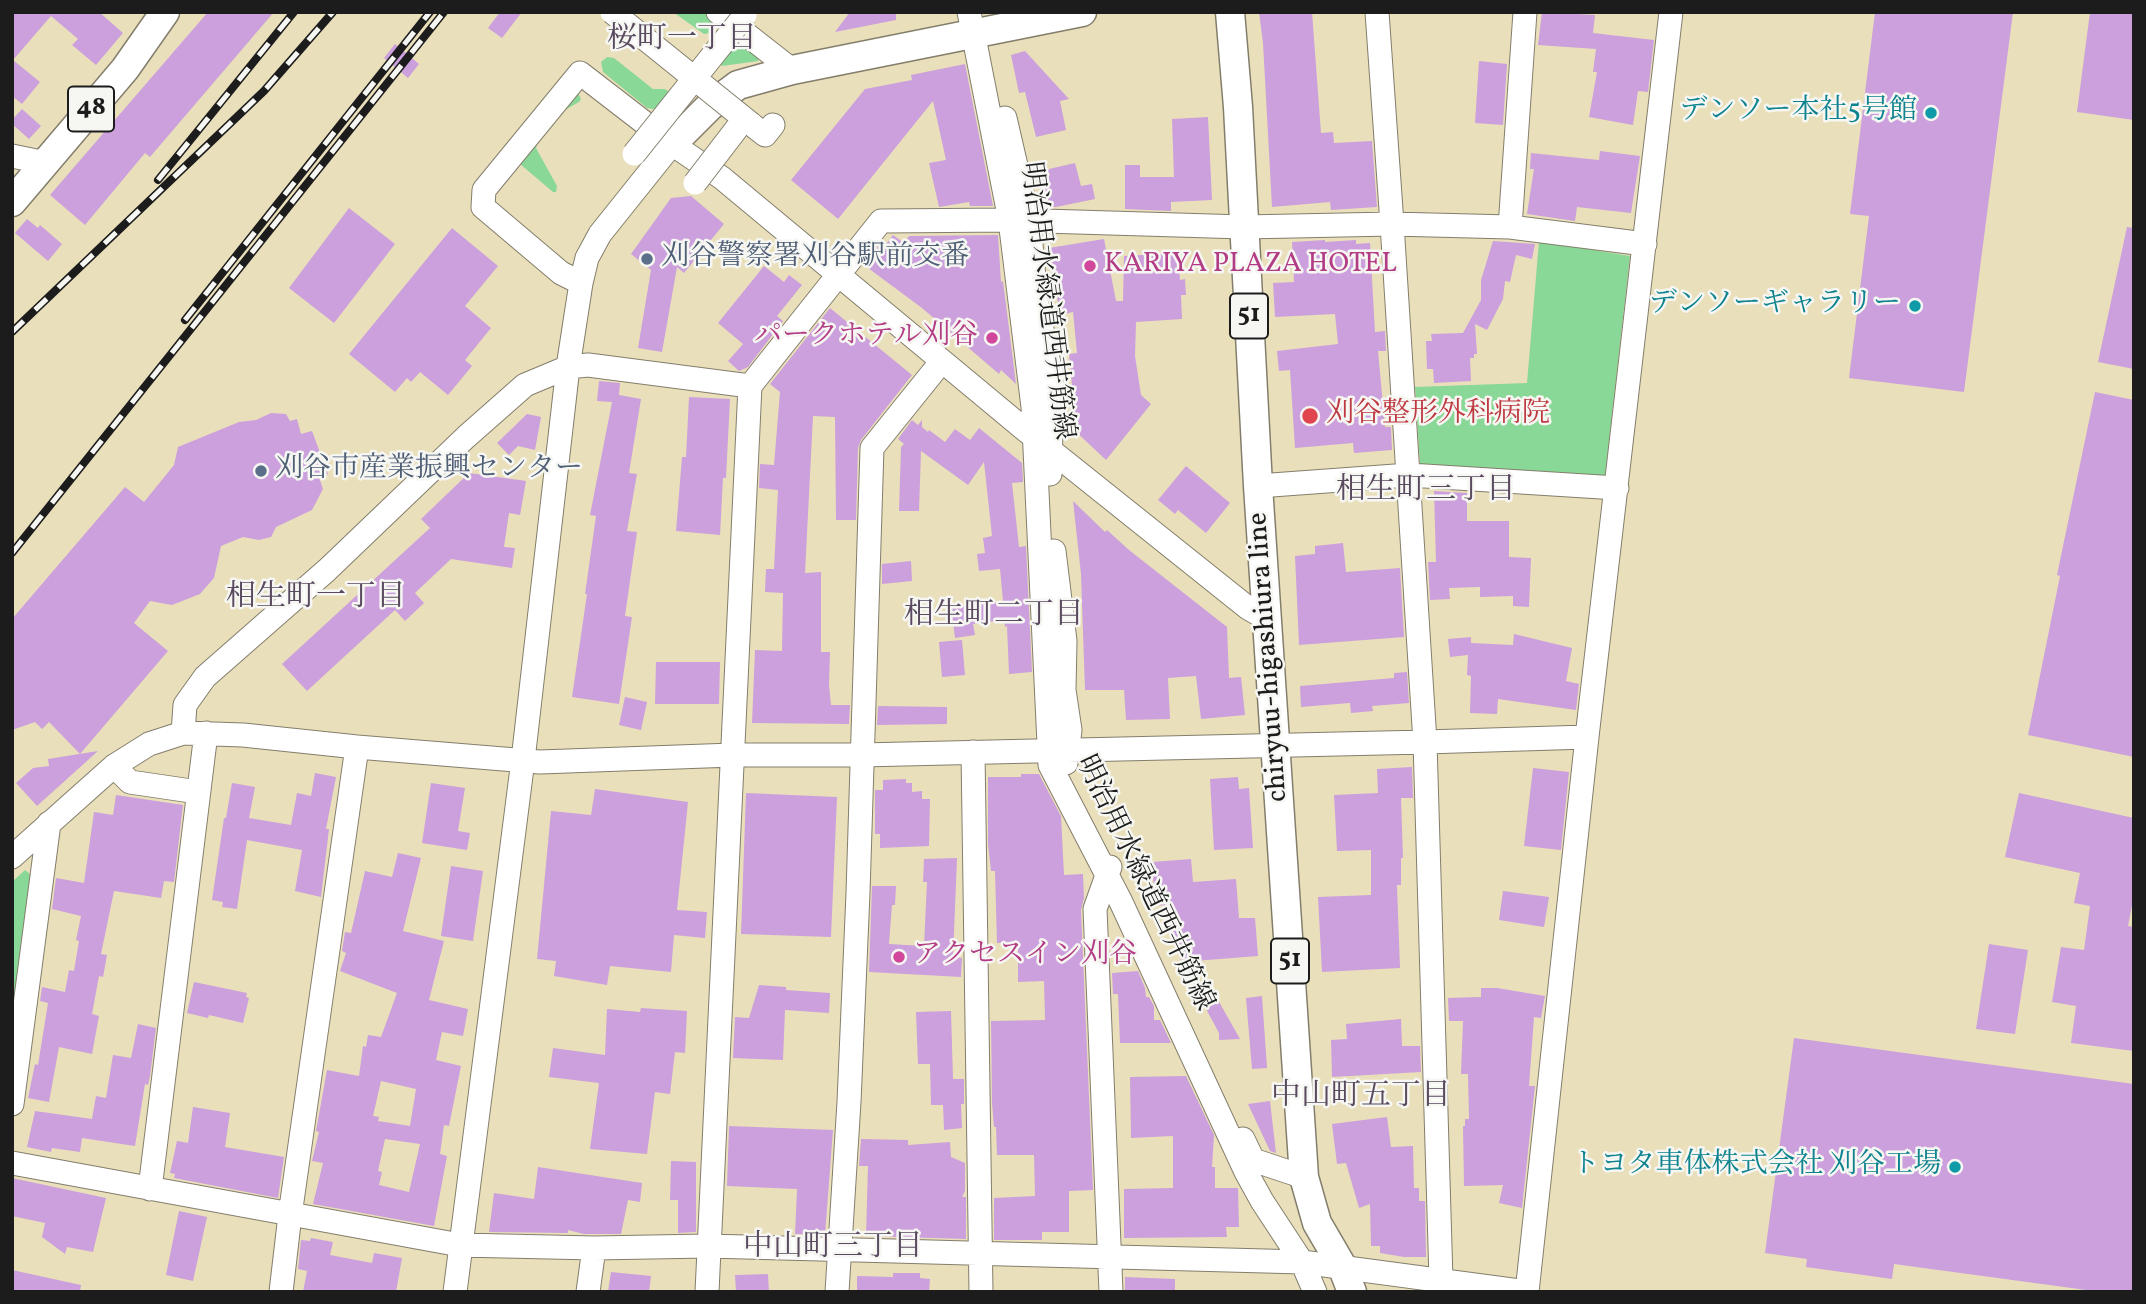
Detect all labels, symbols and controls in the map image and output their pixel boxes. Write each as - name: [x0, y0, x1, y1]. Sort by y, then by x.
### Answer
- district label: 桜町一丁目: [607, 23, 757, 59]
- road number: 48: [68, 86, 114, 132]
- place label: デンソー本社5号館: [1680, 96, 1917, 130]
- marker: デンソー本社5号館: [1923, 105, 1939, 121]
- street label: 明治用水緑道西井筋線: [1011, 160, 1079, 442]
- place label: 刈谷警察署刈谷駅前交番: [661, 242, 969, 276]
- place label: KARIYA PLAZA HOTEL: [1104, 249, 1397, 283]
- marker: 刈谷警察署刈谷駅前交番: [639, 251, 655, 267]
- marker: KARIYA PLAZA HOTEL: [1082, 258, 1098, 274]
- place label: デンソーギャラリー: [1649, 289, 1901, 323]
- road number: 51: [1230, 294, 1268, 338]
- marker: デンソーギャラリー: [1907, 298, 1923, 314]
- place label: パークホテル刈谷: [754, 321, 978, 355]
- marker: パークホテル刈谷: [984, 330, 1000, 346]
- place label: 刈谷整形外科病院: [1326, 399, 1550, 433]
- marker: 刈谷整形外科病院: [1300, 406, 1320, 426]
- place label: 刈谷市産業振興センター: [275, 454, 583, 488]
- marker: 刈谷市産業振興センター: [253, 463, 269, 479]
- district label: 相生町三丁目: [1336, 474, 1516, 510]
- street label: chiryuu-higashiura line: [1243, 511, 1297, 803]
- district label: 相生町一丁目: [226, 581, 406, 617]
- district label: 相生町二丁目: [904, 599, 1084, 635]
- street label: 明治用水緑道西井筋線: [1067, 751, 1219, 1017]
- road number: 51: [1271, 938, 1309, 984]
- place label: アクセスイン刈谷: [913, 940, 1137, 974]
- marker: アクセスイン刈谷: [891, 949, 907, 965]
- district label: 中山町五丁目: [1271, 1080, 1451, 1116]
- place label: トヨタ車体株式会社 刈谷工場: [1571, 1150, 1941, 1184]
- marker: トヨタ車体株式会社 刈谷工場: [1947, 1159, 1963, 1175]
- district label: 中山町三丁目: [743, 1231, 923, 1267]

